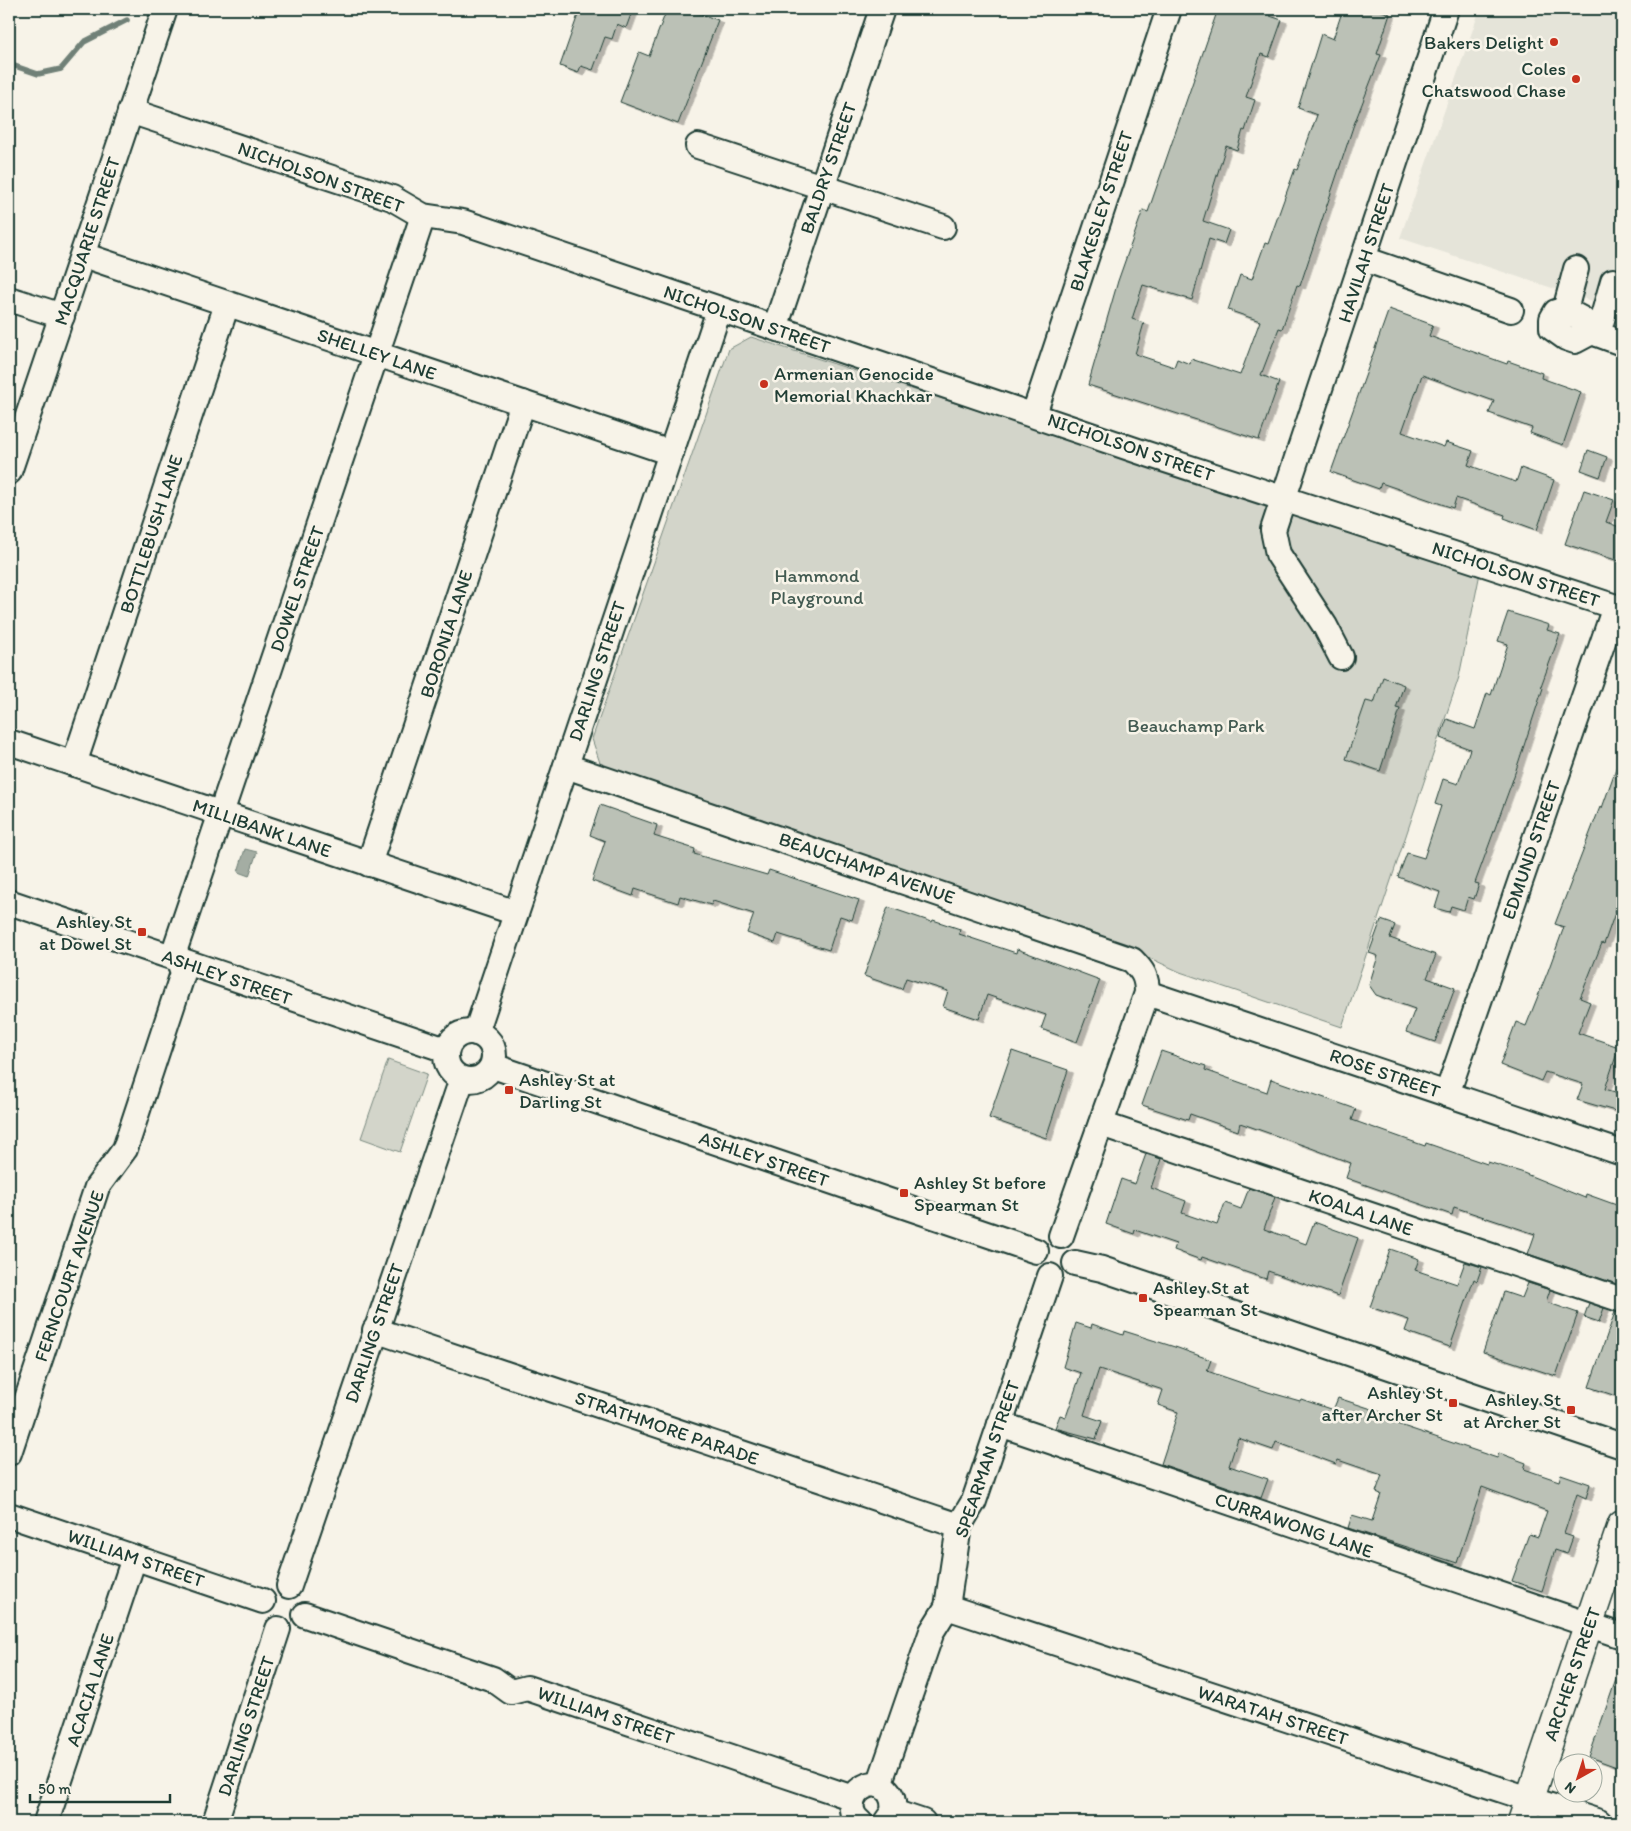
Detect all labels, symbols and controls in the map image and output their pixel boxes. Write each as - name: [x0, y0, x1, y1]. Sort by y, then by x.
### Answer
- place label: Bakers Delight: [1424, 31, 1544, 54]
- marker: Bakers Delight: [1548, 36, 1560, 48]
- place label: Coles Chatswood Chase: [1422, 57, 1566, 102]
- marker: Coles Chatswood Chase: [1570, 73, 1582, 85]
- street label: BALDRY STREET: [795, 99, 861, 237]
- street label: BLAKESLEY STREET: [1064, 127, 1138, 294]
- street label: NICHOLSON STREET: [235, 136, 407, 218]
- street label: MACQUARIE STREET: [49, 154, 125, 328]
- street label: HAVILAH STREET: [1333, 180, 1399, 326]
- street label: NICHOLSON STREET: [661, 280, 834, 358]
- street label: SHELLEY LANE: [314, 323, 440, 385]
- place label: Armenian Genocide Memorial Khachkar: [774, 362, 934, 407]
- marker: Armenian Genocide Memorial Khachkar: [758, 378, 770, 390]
- street label: NICHOLSON STREET: [1045, 408, 1218, 486]
- street label: BOTTLEBUSH LANE: [114, 451, 188, 616]
- street label: DOWEL STREET: [265, 523, 329, 655]
- street label: NICHOLSON STREET: [1429, 536, 1603, 612]
- park label: Hammond Playground: [770, 564, 864, 609]
- street label: BORONIA LANE: [415, 567, 477, 701]
- street label: DARLING STREET: [564, 598, 631, 744]
- park label: Beauchamp Park: [1127, 714, 1265, 737]
- street label: EDMUND STREET: [1496, 777, 1566, 922]
- street label: MILLIBANK LANE: [190, 794, 335, 863]
- street label: BEAUCHAMP AVENUE: [776, 827, 959, 909]
- place label: Ashley St at Dowel St: [39, 910, 132, 955]
- marker: Ashley St at Dowel St: [136, 926, 148, 938]
- street label: ASHLEY STREET: [159, 944, 295, 1010]
- street label: ROSE STREET: [1327, 1043, 1444, 1103]
- place label: Ashley St at Darling St: [519, 1068, 616, 1113]
- marker: Ashley St at Darling St: [503, 1084, 515, 1096]
- street label: ASHLEY STREET: [696, 1126, 832, 1192]
- place label: Ashley St before Spearman St: [914, 1171, 1046, 1216]
- street label: KOALA LANE: [1306, 1183, 1417, 1241]
- street label: FERNCOURT AVENUE: [29, 1187, 109, 1365]
- marker: Ashley St before Spearman St: [898, 1187, 910, 1199]
- street label: DARLING STREET: [339, 1260, 409, 1406]
- place label: Ashley St at Spearman St: [1153, 1276, 1258, 1321]
- marker: Ashley St at Spearman St: [1137, 1292, 1149, 1304]
- street label: SPEARMAN STREET: [949, 1377, 1025, 1541]
- place label: Ashley St after Archer St: [1322, 1381, 1443, 1426]
- street label: STRATHMORE PARADE: [572, 1386, 762, 1470]
- place label: Ashley St at Archer St: [1463, 1388, 1561, 1433]
- marker: Ashley St after Archer St: [1447, 1397, 1459, 1409]
- marker: Ashley St at Archer St: [1565, 1404, 1577, 1416]
- street label: CURRAWONG LANE: [1212, 1487, 1376, 1563]
- street label: WILLIAM STREET: [64, 1524, 208, 1592]
- street label: ARCHER STREET: [1538, 1604, 1606, 1744]
- street label: ACACIA LANE: [61, 1631, 119, 1749]
- street label: DARLING STREET: [213, 1653, 280, 1799]
- street label: WARATAH STREET: [1195, 1680, 1352, 1750]
- street label: WILLIAM STREET: [534, 1681, 678, 1749]
- north arrow: [1554, 1754, 1604, 1804]
- scale bar: [30, 1771, 170, 1803]
- text: N: [1561, 1778, 1579, 1797]
- text: 50 m: [38, 1780, 71, 1798]

